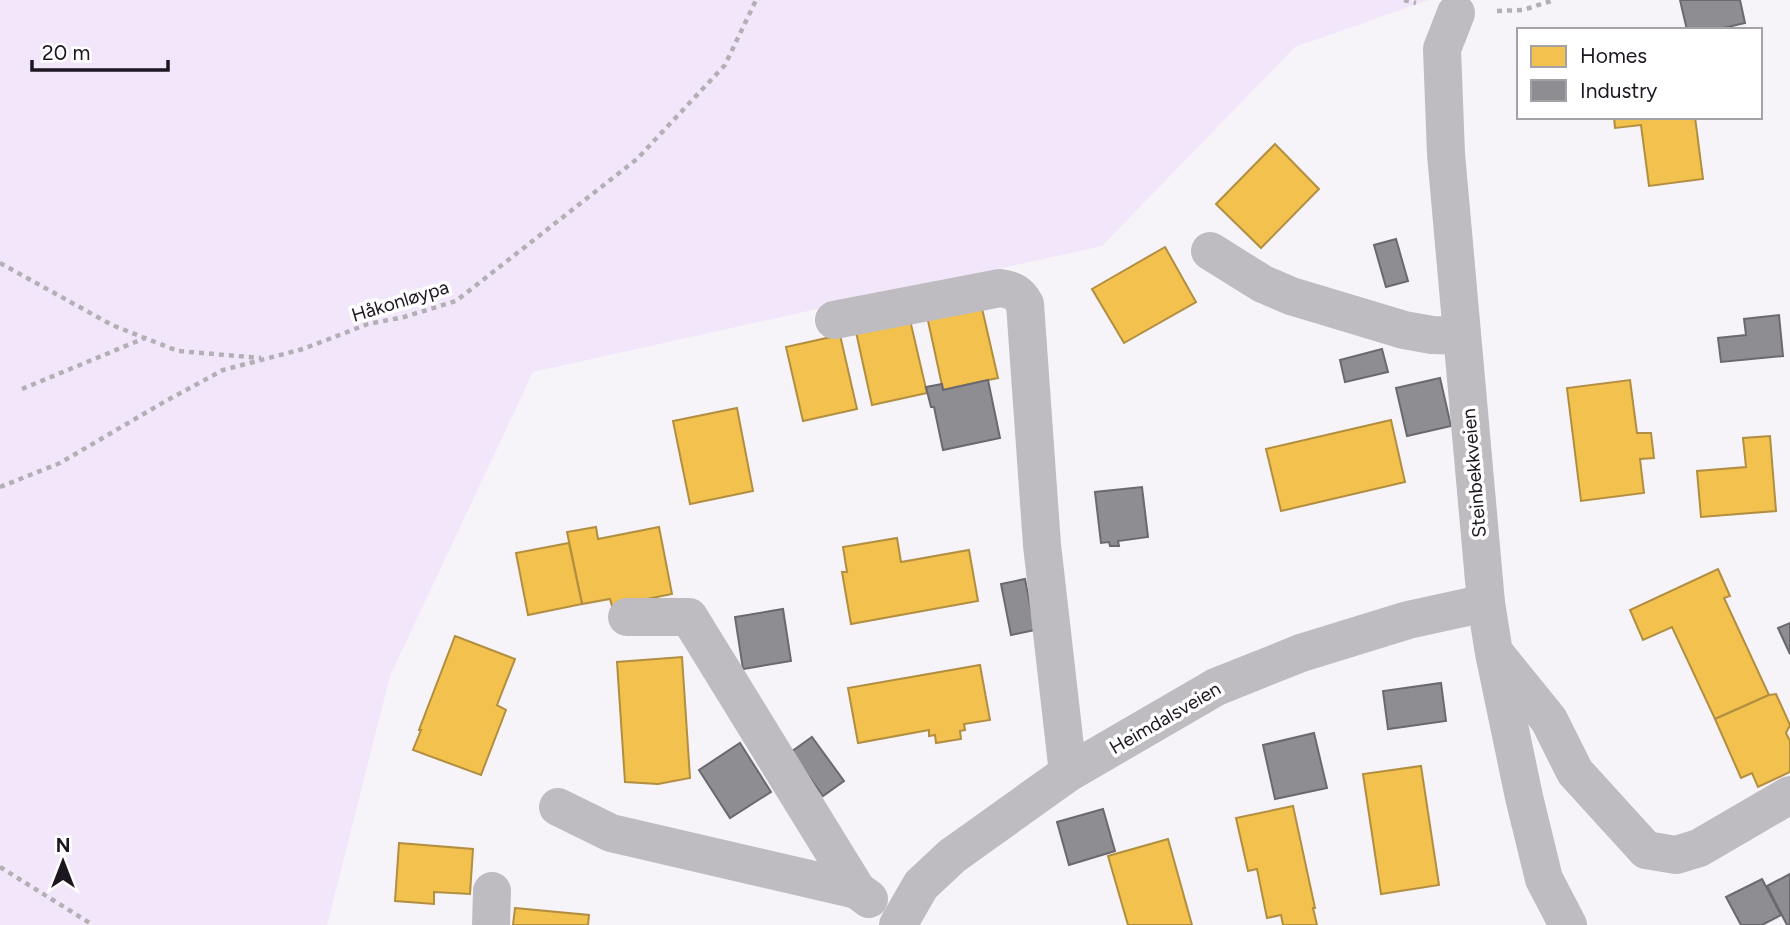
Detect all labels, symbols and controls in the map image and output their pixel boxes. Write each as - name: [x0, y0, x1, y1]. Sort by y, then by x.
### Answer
- scale bar: [32, 28, 168, 72]
- legend: [1517, 28, 1762, 119]
- text: 20 m: [42, 40, 90, 65]
- text: Homes: [1580, 43, 1647, 68]
- text: Industry: [1580, 78, 1657, 103]
- street label: Håkonløypa: [349, 275, 451, 327]
- street label: Steinbekkveien: [1457, 407, 1491, 539]
- street label: Heimdalsveien: [1105, 677, 1225, 759]
- north arrow: [28, 827, 98, 897]
- text: N: [56, 834, 70, 857]

